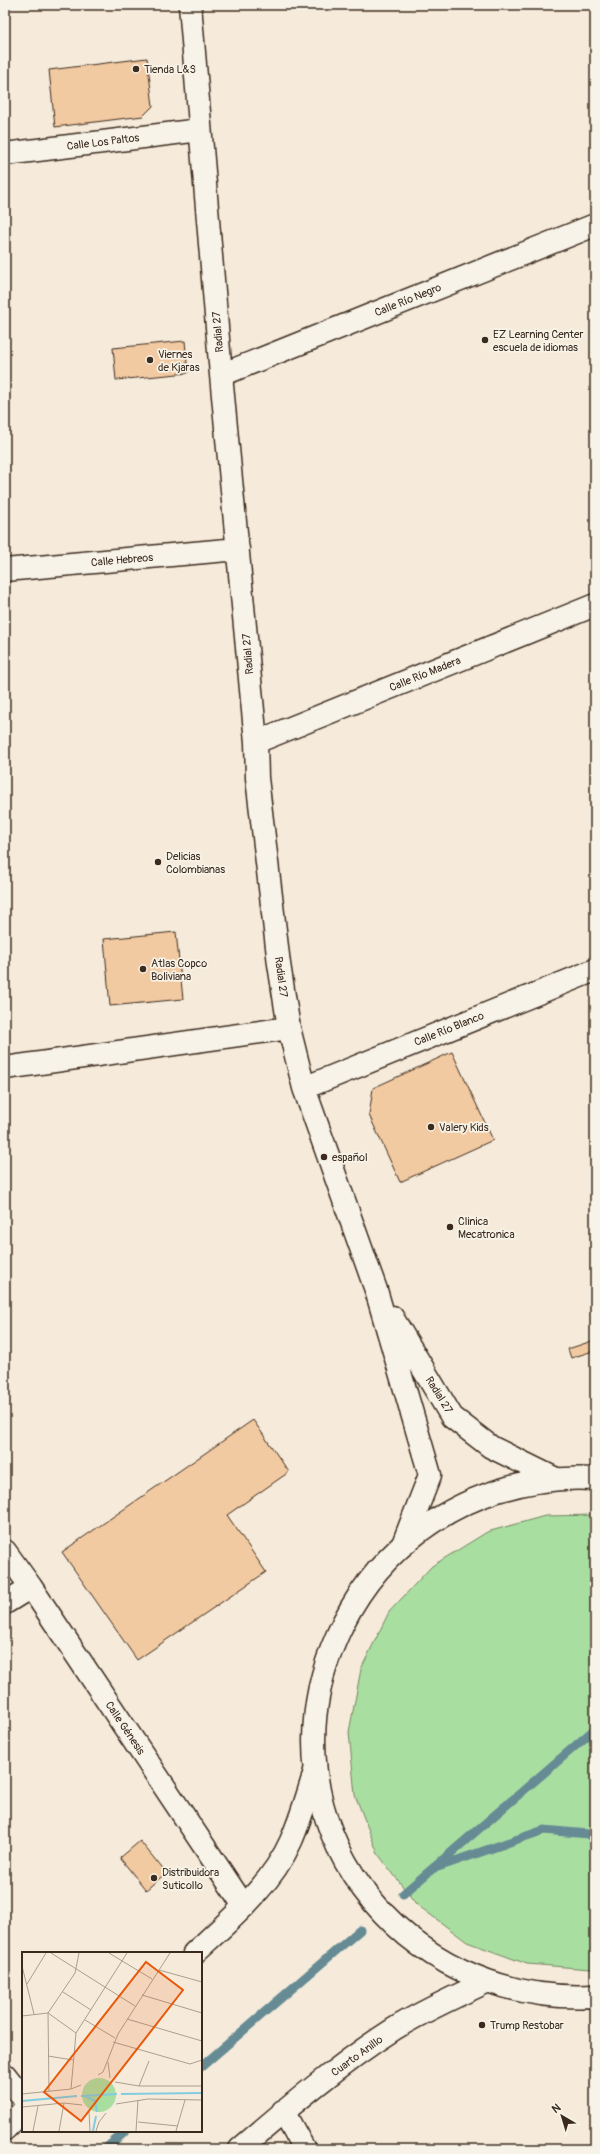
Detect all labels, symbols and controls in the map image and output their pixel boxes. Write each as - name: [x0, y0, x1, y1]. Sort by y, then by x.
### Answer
- place label: Tienda L&S: [144, 63, 196, 76]
- marker: Tienda L&S: [131, 64, 141, 74]
- street label: Calle Los Paltos: [66, 131, 140, 153]
- street label: Calle Río Negro: [373, 281, 443, 319]
- street label: Radial 27: [210, 311, 226, 353]
- place label: EZ Learning Center escuela de idiomas: [493, 328, 583, 354]
- marker: EZ Learning Center escuela de idiomas: [480, 335, 490, 345]
- place label: Viernes de Kjaras: [158, 348, 200, 374]
- marker: Viernes de Kjaras: [145, 355, 155, 365]
- street label: Calle Hebreos: [90, 551, 154, 569]
- street label: Radial 27: [240, 633, 256, 675]
- street label: Calle Río Madera: [387, 654, 463, 694]
- place label: Delicias Colombianas: [166, 850, 225, 876]
- marker: Delicias Colombianas: [153, 857, 163, 867]
- street label: Radial 27: [272, 956, 290, 998]
- place label: Atlas Copco Boliviana: [151, 957, 207, 983]
- marker: Atlas Copco Boliviana: [138, 964, 148, 974]
- street label: Calle Río Blanco: [412, 1009, 486, 1049]
- place label: Valery Kids: [439, 1121, 489, 1134]
- marker: Valery Kids: [426, 1122, 436, 1132]
- place label: español: [332, 1151, 368, 1164]
- marker: español: [319, 1152, 329, 1162]
- place label: Clinica Mecatronica: [458, 1215, 515, 1241]
- marker: Clinica Mecatronica: [445, 1222, 455, 1232]
- street label: Radial 27: [423, 1374, 455, 1416]
- street label: Calle Génesis: [102, 1699, 148, 1757]
- place label: Distribuidora Suticollo: [162, 1866, 219, 1892]
- marker: Distribuidora Suticollo: [149, 1873, 159, 1883]
- inset map: [22, 1952, 202, 2132]
- place label: Trump Restobar: [490, 2019, 564, 2032]
- marker: Trump Restobar: [477, 2020, 487, 2030]
- street label: Cuarto Anillo: [329, 2033, 385, 2079]
- north arrow: [542, 2096, 582, 2136]
- text: N: [549, 2101, 564, 2116]

